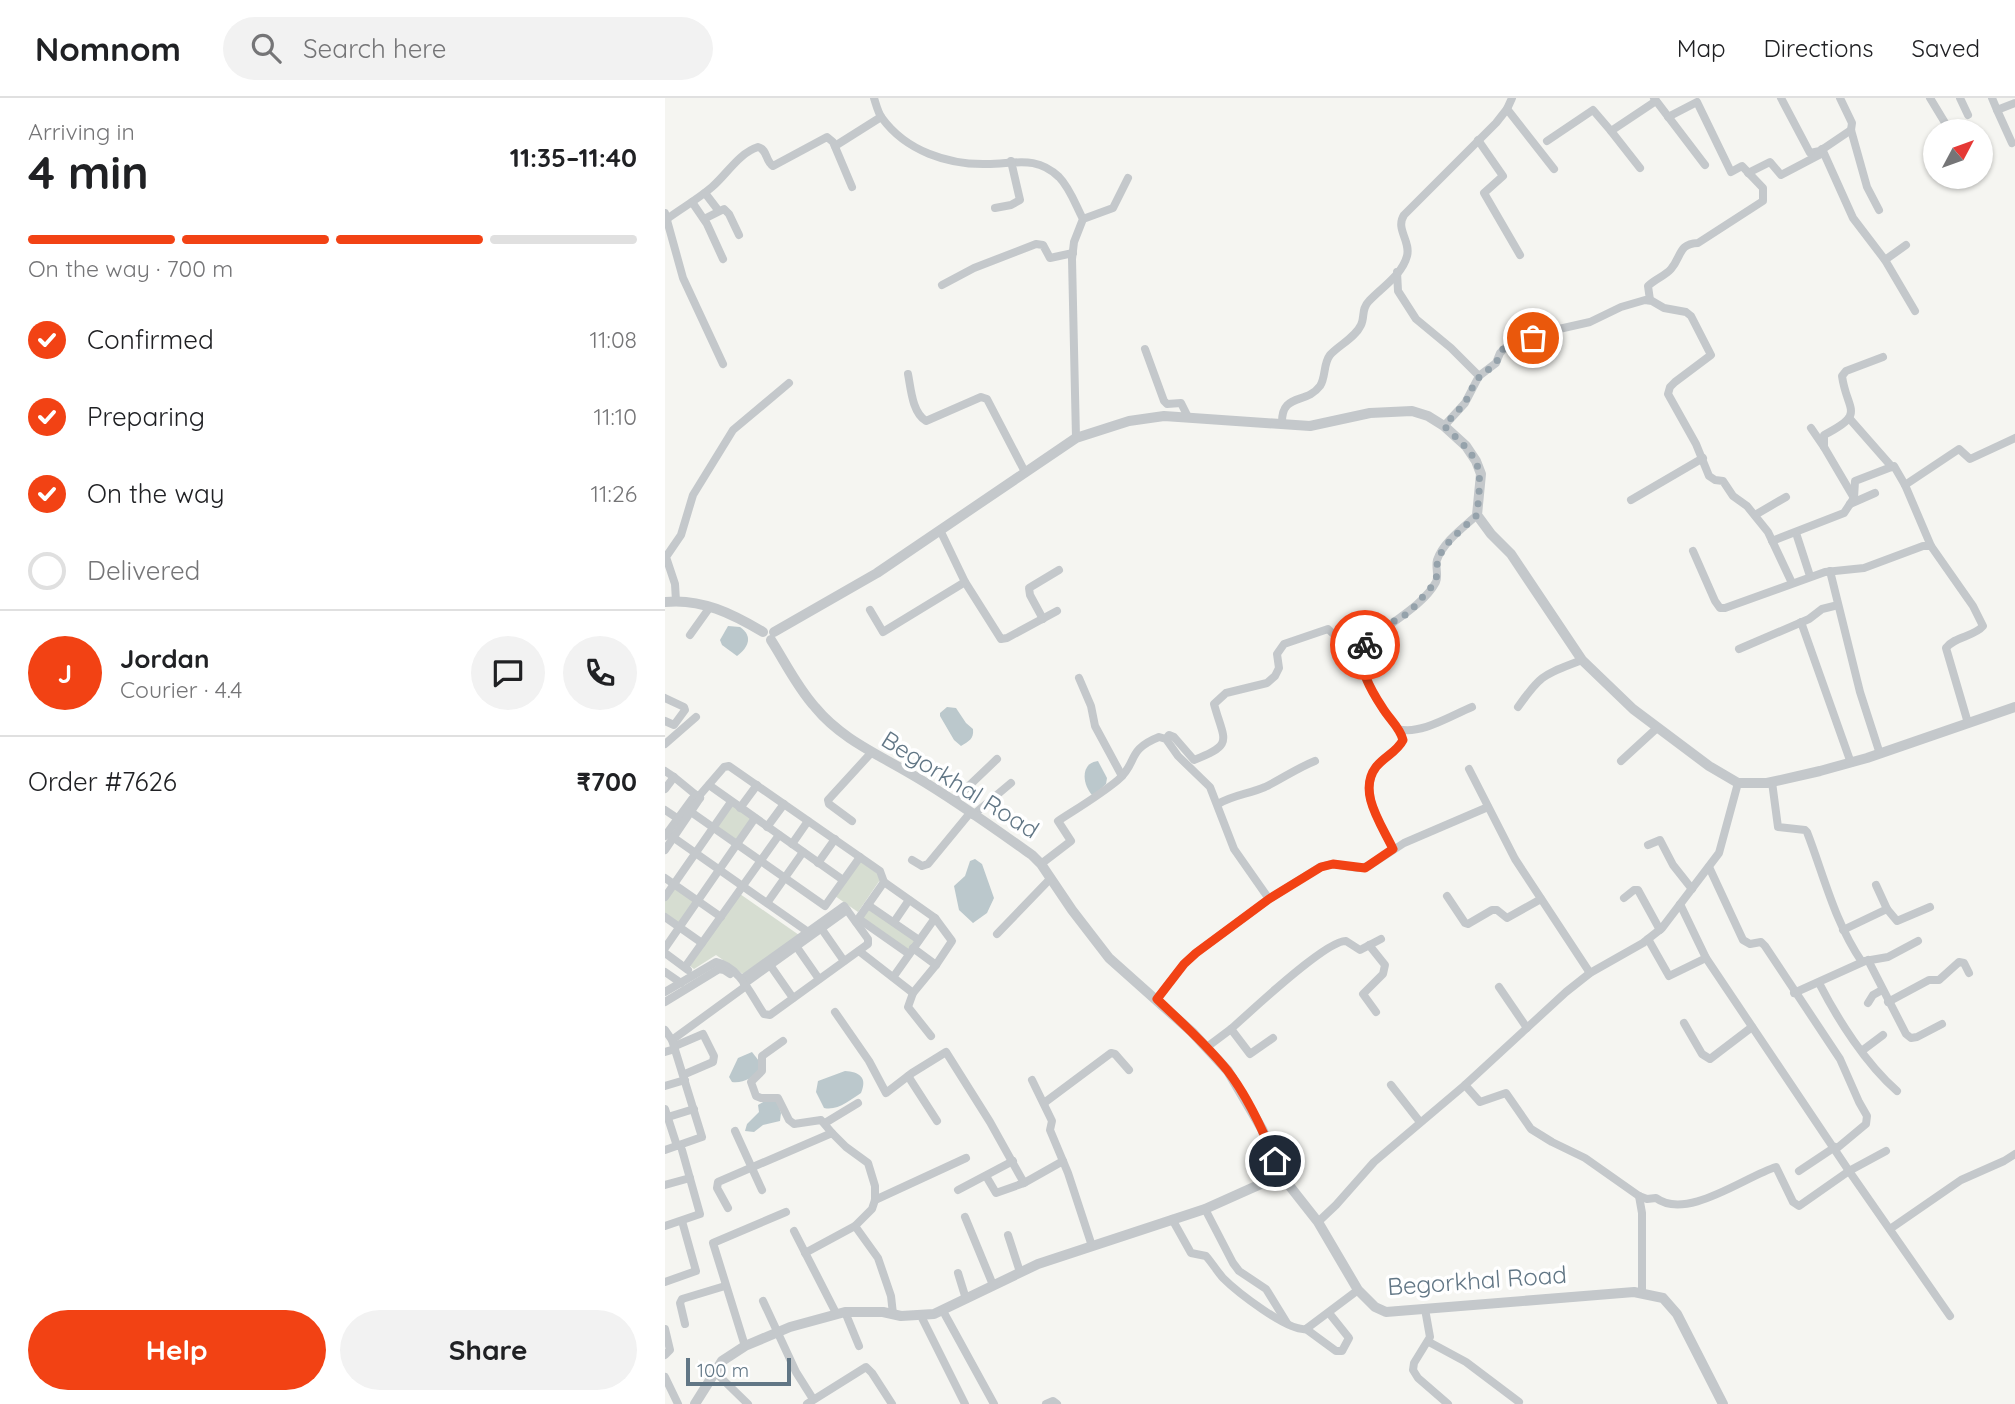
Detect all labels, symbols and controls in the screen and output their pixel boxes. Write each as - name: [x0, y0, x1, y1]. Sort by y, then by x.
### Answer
- search box: [223, 17, 713, 80]
- text: Nomnom: [35, 28, 181, 69]
- icon: search: [247, 29, 285, 67]
- text: Search here: [303, 32, 447, 65]
- text: Map: [1677, 33, 1726, 63]
- text: Directions: [1764, 33, 1874, 63]
- text: Saved: [1912, 33, 1980, 63]
- text: Arriving in: [28, 117, 135, 146]
- north arrow: [1923, 119, 1993, 189]
- map controls: [1923, 119, 1993, 189]
- text: 11:35–11:40: [510, 141, 637, 174]
- text: 4 min: [28, 143, 149, 201]
- text: On the way · 700 m: [28, 254, 233, 283]
- pin: [1503, 308, 1563, 368]
- icon: bag: [1514, 319, 1552, 357]
- icon: check: [28, 321, 66, 359]
- text: Confirmed: [87, 323, 214, 356]
- text: 11:08: [590, 325, 637, 354]
- icon: check: [28, 398, 66, 436]
- text: Preparing: [87, 400, 205, 433]
- text: 11:10: [593, 402, 637, 431]
- icon: check: [28, 475, 66, 513]
- text: On the way: [87, 477, 225, 510]
- text: 11:26: [591, 479, 637, 508]
- text: Delivered: [87, 554, 200, 587]
- courier: [1330, 610, 1400, 680]
- icon: bike: [1346, 626, 1384, 664]
- button: chat: [471, 636, 545, 710]
- button: phone: [563, 636, 637, 710]
- text: Jordan: [120, 642, 209, 675]
- text: J: [58, 657, 72, 690]
- text: Courier · 4.4: [120, 675, 242, 704]
- street label: Begorkhal Road: [876, 724, 1045, 845]
- text: Order #7626: [28, 765, 177, 798]
- text: ₹700: [576, 765, 637, 798]
- pin: [1245, 1131, 1305, 1191]
- icon: home: [1256, 1142, 1294, 1180]
- street label: Begorkhal Road: [1386, 1259, 1568, 1301]
- button: Help: [28, 1310, 326, 1390]
- button: Share: [340, 1310, 637, 1390]
- scale bar: [686, 1355, 791, 1387]
- text: 100 m: [697, 1358, 749, 1382]

